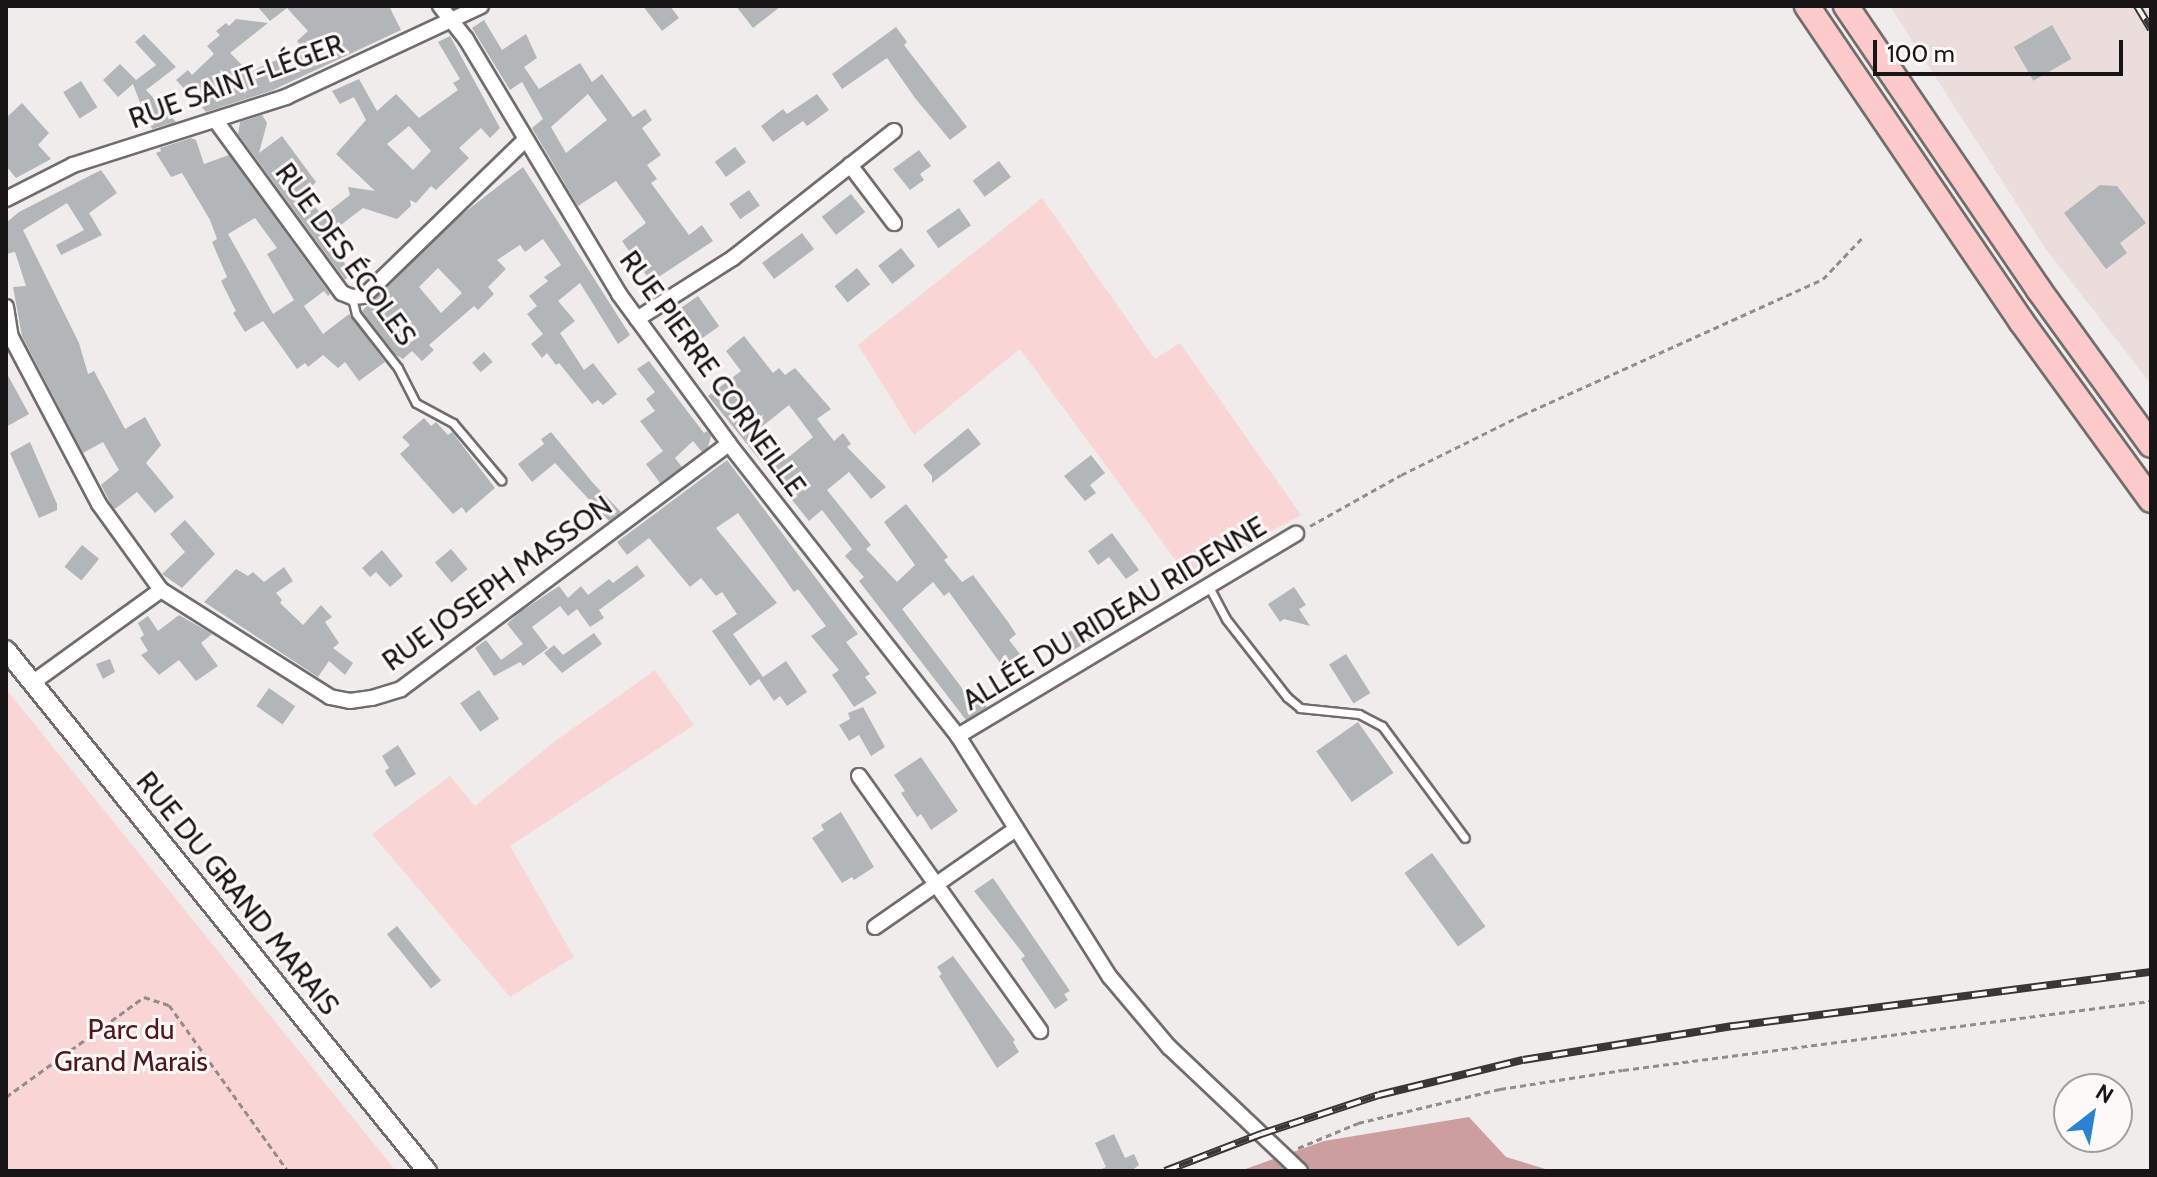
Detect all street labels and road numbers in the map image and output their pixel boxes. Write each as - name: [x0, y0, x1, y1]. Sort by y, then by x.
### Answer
- street label: RUE SAINT-LÉGER: [124, 27, 348, 135]
- street label: RUE DES ÉCOLES: [269, 156, 423, 352]
- street label: RUE PIERRE CORNEILLE: [613, 244, 813, 502]
- street label: RUE JOSEPH MASSON: [376, 488, 618, 678]
- street label: ALLÉE DU RIDEAU RIDENNE: [956, 509, 1272, 717]
- street label: RUE DU GRAND MARAIS: [130, 765, 346, 1021]

